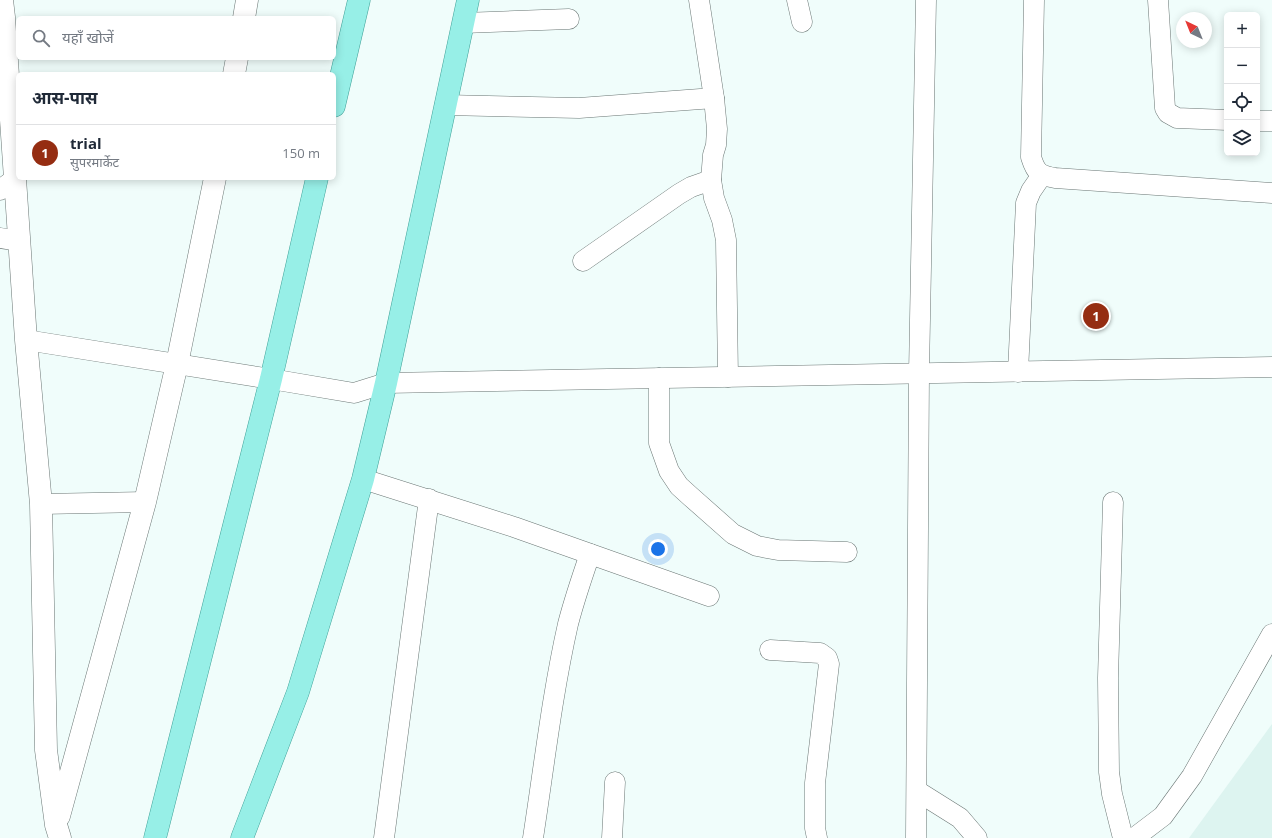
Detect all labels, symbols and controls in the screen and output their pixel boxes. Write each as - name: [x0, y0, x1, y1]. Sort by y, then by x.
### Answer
- north arrow: [1176, 12, 1212, 48]
- map controls: [1224, 12, 1260, 156]
- button: +: [1224, 12, 1260, 48]
- search box: [16, 16, 336, 60]
- icon: search: [30, 27, 52, 49]
- text: यहाँ खोजें: [62, 27, 114, 47]
- button: −: [1224, 48, 1260, 84]
- button: locate: [1224, 84, 1260, 120]
- text: आस-पास: [32, 86, 98, 109]
- button: layers: [1224, 120, 1260, 156]
- text: trial: [70, 133, 102, 153]
- text: 1: [41, 144, 49, 162]
- text: 150 m: [282, 144, 320, 162]
- text: सुपरमार्केट: [70, 153, 119, 171]
- pin: 1: [1083, 301, 1109, 331]
- your location: [648, 539, 668, 559]

